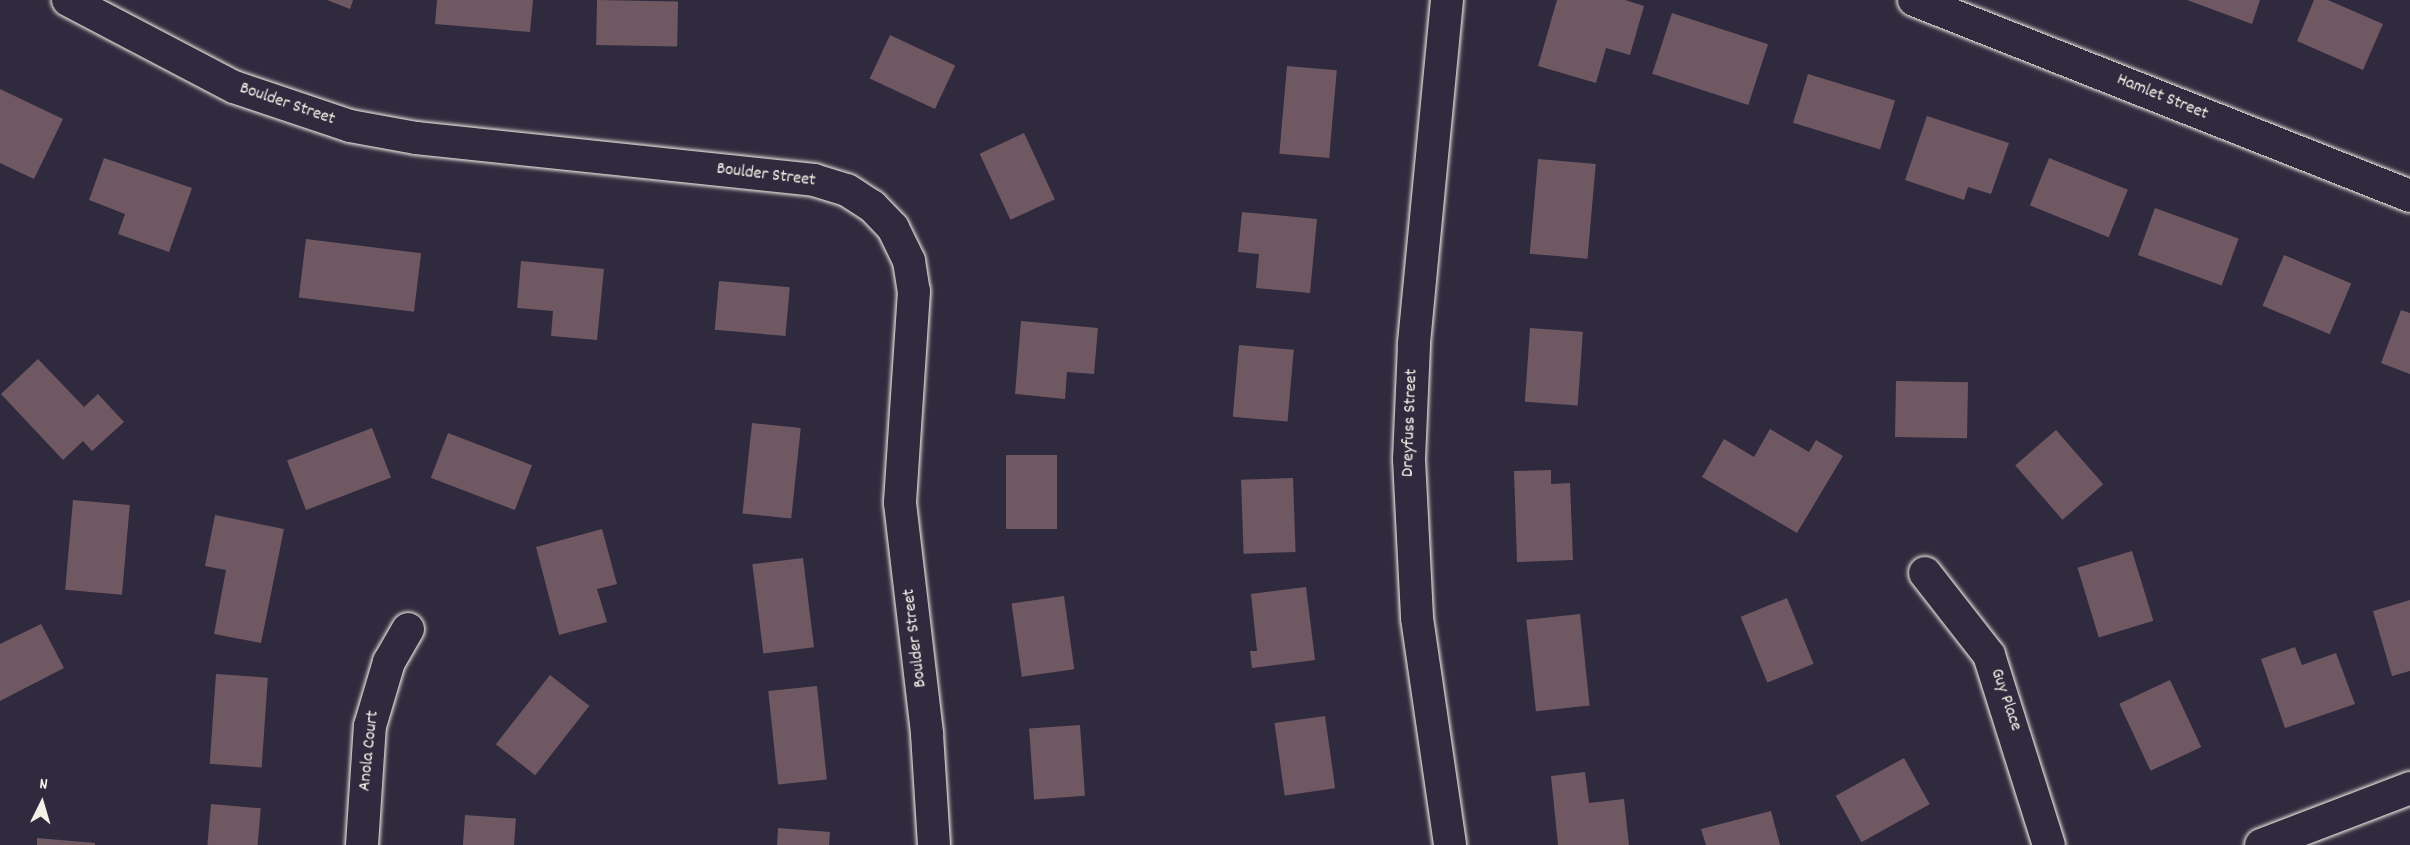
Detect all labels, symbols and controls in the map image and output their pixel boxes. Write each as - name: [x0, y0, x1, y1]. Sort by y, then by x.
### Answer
- street label: Hamlet Street: [2113, 70, 2211, 126]
- street label: Boulder Street: [236, 79, 338, 131]
- street label: Boulder Street: [715, 159, 817, 193]
- street label: Dreyfuss Street: [1398, 369, 1424, 477]
- street label: Boulder Street: [899, 587, 933, 689]
- street label: Guy Place: [1984, 666, 2026, 734]
- street label: Anola Court: [355, 710, 385, 792]
- north arrow: [12, 773, 72, 833]
- text: N: [39, 773, 49, 796]

